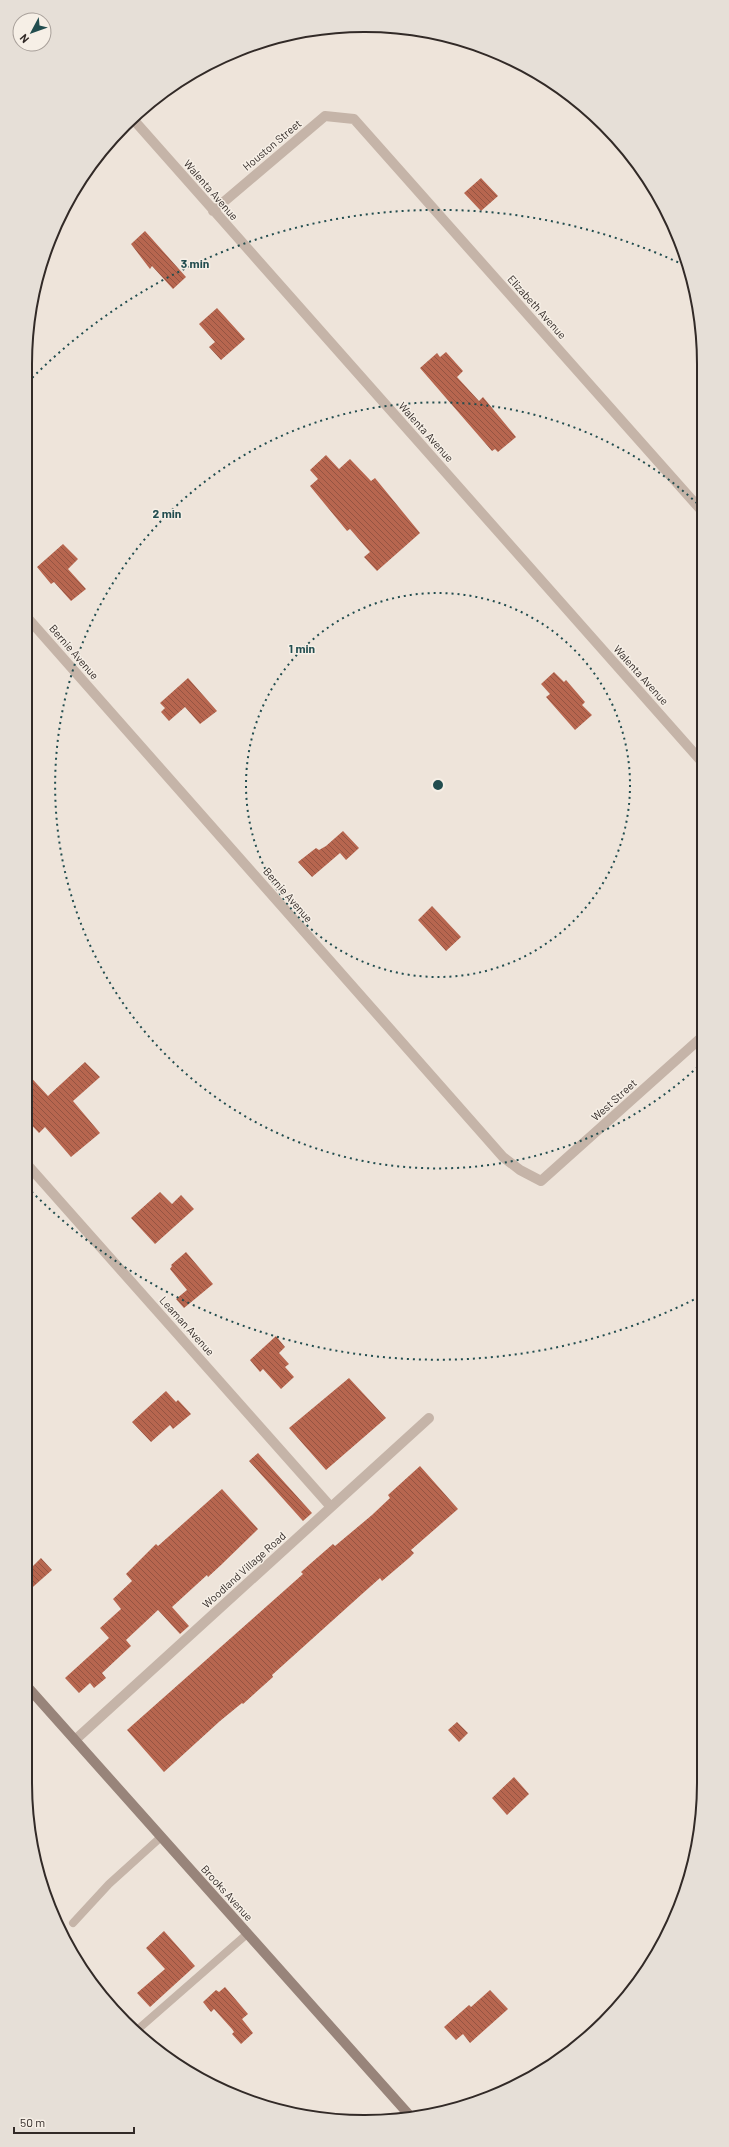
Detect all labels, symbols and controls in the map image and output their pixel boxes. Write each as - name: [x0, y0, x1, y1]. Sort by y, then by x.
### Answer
- north arrow: [12, 12, 52, 52]
- text: N: [17, 32, 31, 46]
- street label: Houston Street: [240, 116, 304, 173]
- street label: Walenta Avenue: [182, 157, 241, 223]
- text: 3 min: [181, 256, 209, 270]
- street label: Elizabeth Avenue: [505, 272, 569, 341]
- street label: Walenta Avenue: [396, 399, 457, 464]
- text: 2 min: [153, 506, 181, 520]
- street label: Bernie Avenue: [47, 622, 102, 682]
- text: 1 min: [289, 641, 315, 655]
- street label: Walenta Avenue: [611, 642, 672, 707]
- centre of rings: [431, 778, 445, 792]
- street label: Bernie Avenue: [261, 865, 316, 925]
- street label: West Street: [588, 1076, 639, 1123]
- street label: Leaman Avenue: [157, 1293, 218, 1358]
- street label: Woodland Village Road: [199, 1529, 288, 1610]
- street label: Brooks Avenue: [199, 1862, 256, 1923]
- scale bar: [14, 2109, 134, 2135]
- text: 50 m: [20, 2115, 45, 2129]

